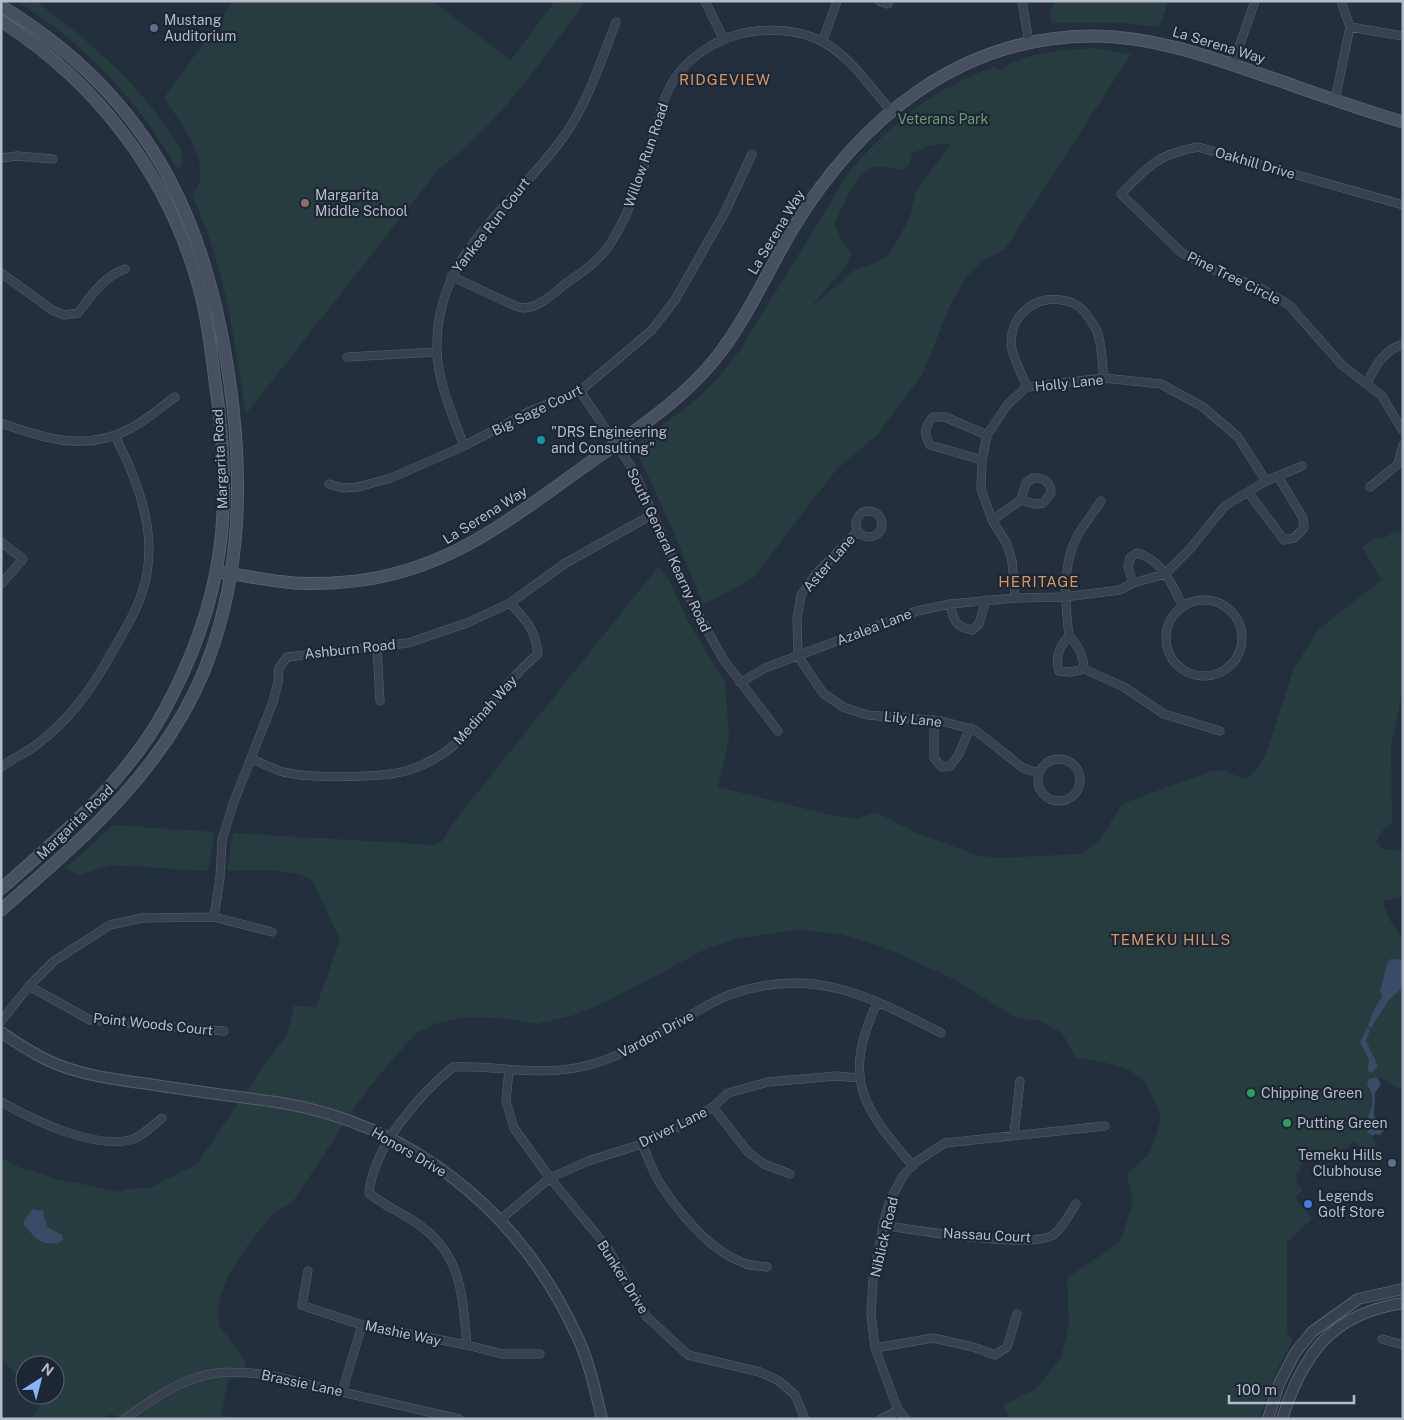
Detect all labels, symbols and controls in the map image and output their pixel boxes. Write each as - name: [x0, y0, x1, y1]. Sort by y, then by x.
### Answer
- place label: Mustang Auditorium: [164, 12, 236, 44]
- marker: Mustang Auditorium: [148, 22, 160, 34]
- street label: La Serena Way: [1171, 23, 1268, 67]
- district label: RIDGEVIEW: [679, 71, 771, 88]
- street label: Willow Run Road: [621, 101, 671, 209]
- park label: Veterans Park: [898, 111, 989, 127]
- street label: Oakhill Drive: [1213, 144, 1297, 182]
- street label: Yankee Run Court: [449, 175, 533, 275]
- street label: La Serena Way: [744, 186, 808, 277]
- place label: Margarita Middle School: [315, 187, 408, 219]
- marker: Margarita Middle School: [299, 197, 311, 209]
- street label: Pine Tree Circle: [1185, 248, 1283, 308]
- street label: Holly Lane: [1034, 371, 1104, 395]
- street label: Big Sage Court: [489, 381, 585, 439]
- street label: Margarita Road: [209, 409, 231, 509]
- place label: "DRS Engineering and Consulting": [551, 424, 668, 456]
- marker: "DRS Engineering and Consulting": [535, 434, 547, 446]
- street label: South General Kearny Road: [624, 465, 714, 635]
- street label: La Serena Way: [440, 482, 530, 547]
- street label: Aster Lane: [800, 531, 858, 595]
- district label: HERITAGE: [998, 573, 1080, 590]
- street label: Azalea Lane: [834, 605, 914, 649]
- street label: Ashburn Road: [304, 636, 396, 662]
- street label: Medinah Way: [450, 672, 520, 748]
- street label: Lily Lane: [883, 708, 943, 730]
- street label: Margarita Road: [33, 781, 117, 863]
- district label: TEMEKU HILLS: [1111, 931, 1231, 948]
- street label: Vardon Drive: [616, 1007, 697, 1061]
- street label: Point Woods Court: [92, 1010, 214, 1038]
- place label: Chipping Green: [1261, 1085, 1362, 1101]
- marker: Chipping Green: [1245, 1087, 1257, 1099]
- street label: Driver Lane: [636, 1104, 710, 1150]
- place label: Putting Green: [1297, 1115, 1388, 1131]
- marker: Putting Green: [1281, 1117, 1293, 1129]
- street label: Honors Drive: [369, 1124, 449, 1180]
- place label: Temeku Hills Clubhouse: [1298, 1147, 1382, 1179]
- marker: Temeku Hills Clubhouse: [1386, 1157, 1398, 1169]
- place label: Legends Golf Store: [1318, 1188, 1385, 1220]
- street label: Niblick Road: [867, 1195, 901, 1279]
- marker: Legends Golf Store: [1302, 1198, 1314, 1210]
- street label: Nassau Court: [943, 1225, 1031, 1245]
- street label: Bunker Drive: [594, 1237, 652, 1317]
- street label: Mashie Way: [364, 1317, 443, 1349]
- north arrow: [15, 1355, 65, 1405]
- text: N: [39, 1360, 57, 1379]
- street label: Brassie Lane: [260, 1367, 344, 1399]
- scale bar: [1229, 1372, 1354, 1404]
- text: 100 m: [1236, 1381, 1277, 1398]

